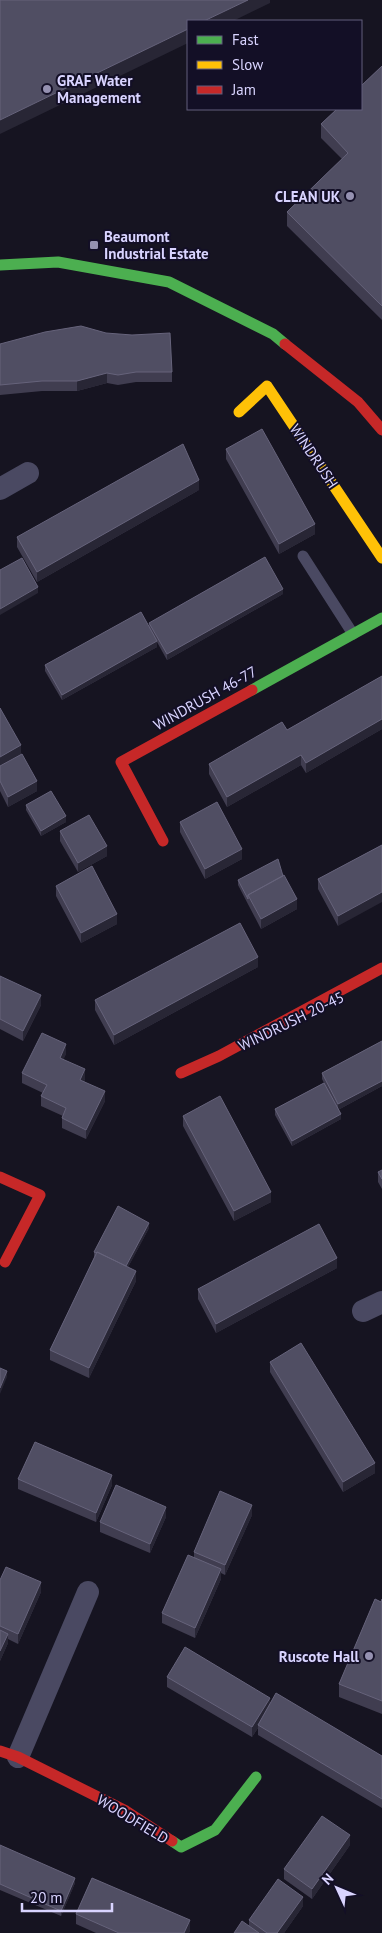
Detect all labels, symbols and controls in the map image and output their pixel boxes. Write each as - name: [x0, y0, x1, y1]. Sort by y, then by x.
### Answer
- legend: [187, 20, 362, 110]
- text: Fast: [232, 30, 259, 49]
- text: Slow: [232, 55, 263, 74]
- place label: GRAF Water Management: [57, 71, 142, 107]
- text: Jam: [231, 80, 256, 99]
- marker: GRAF Water Management: [41, 83, 53, 95]
- place label: CLEAN UK: [275, 187, 341, 206]
- marker: CLEAN UK: [344, 190, 356, 202]
- place label: Beaumont Industrial Estate: [104, 227, 209, 263]
- marker: Beaumont Industrial Estate: [88, 239, 100, 251]
- street label: WINDRUSH: [286, 420, 342, 492]
- street label: WINDRUSH 46-77: [150, 662, 260, 734]
- street label: WINDRUSH 20-45: [235, 987, 347, 1055]
- place label: Ruscote Hall: [279, 1647, 360, 1666]
- marker: Ruscote Hall: [363, 1650, 375, 1662]
- street label: WOODFIELD: [94, 1790, 172, 1848]
- north arrow: [312, 1863, 362, 1913]
- text: N: [318, 1869, 337, 1889]
- scale bar: [22, 1880, 112, 1912]
- text: 20 m: [30, 1888, 63, 1907]

